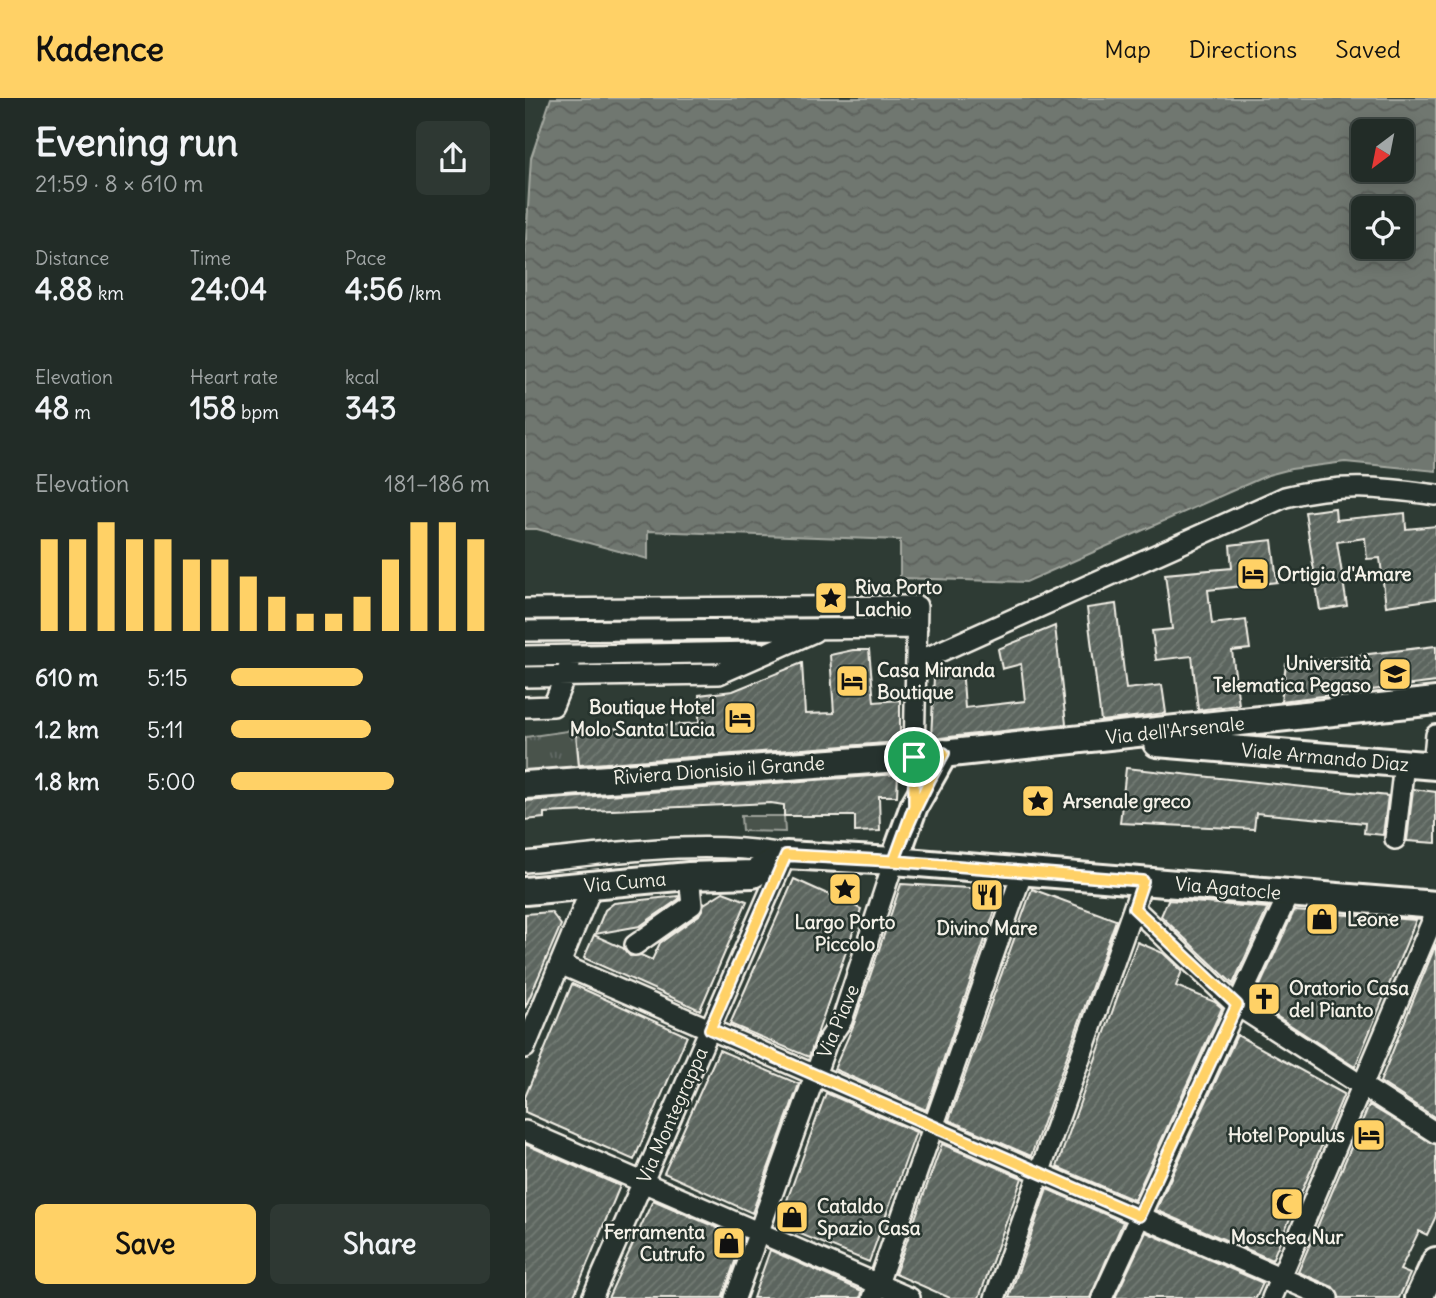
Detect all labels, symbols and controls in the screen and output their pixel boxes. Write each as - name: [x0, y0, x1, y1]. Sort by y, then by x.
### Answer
- text: Kadence: [35, 28, 164, 70]
- text: Map: [1104, 34, 1151, 64]
- text: Directions: [1189, 34, 1297, 64]
- text: Saved: [1335, 34, 1401, 64]
- text: Evening run: [35, 119, 238, 166]
- north arrow: [1351, 119, 1414, 182]
- map controls: [1351, 119, 1414, 259]
- button: share: [416, 121, 490, 195]
- text: 21:59 · 8 × 610 m: [35, 169, 203, 198]
- button: locate: [1351, 196, 1414, 259]
- text: Distance: [35, 246, 109, 270]
- text: Time: [190, 246, 231, 270]
- text: Pace: [345, 246, 386, 270]
- text: 4.88: [35, 270, 93, 308]
- text: 24:04: [190, 270, 267, 308]
- text: 4:56: [345, 270, 404, 308]
- text: km: [93, 281, 124, 305]
- text: /km: [404, 281, 441, 305]
- text: Elevation: [35, 365, 113, 389]
- text: Heart rate: [190, 365, 278, 389]
- text: kcal: [345, 365, 379, 389]
- text: 48: [35, 389, 70, 427]
- text: 158: [190, 389, 236, 427]
- text: 343: [345, 389, 396, 427]
- text: m: [70, 400, 91, 424]
- text: bpm: [236, 400, 279, 424]
- text: Elevation: [35, 469, 129, 498]
- text: 181–186 m: [384, 469, 490, 498]
- hotel icon: Ortigia d'Amare: [1234, 555, 1272, 593]
- place label: Ortigia d'Amare: [1277, 562, 1412, 586]
- place label: Riva Porto Lachio: [855, 575, 943, 621]
- place icon: Riva Porto Lachio: [812, 579, 850, 617]
- place label: Università Telematica Pegaso: [1213, 651, 1371, 697]
- school or university icon: Università Telematica Pegaso: [1376, 655, 1414, 693]
- place label: Casa Miranda Boutique: [877, 658, 995, 704]
- hotel icon: Casa Miranda Boutique: [833, 662, 871, 700]
- text: 610 m: [35, 663, 98, 692]
- text: 5:15: [147, 663, 188, 692]
- place label: Boutique Hotel Molo Santa Lucia: [570, 695, 715, 741]
- hotel icon: Boutique Hotel Molo Santa Lucia: [721, 699, 759, 737]
- street label: Via dell'Arsenale: [1104, 711, 1246, 749]
- text: 1.2 km: [35, 715, 99, 744]
- text: 5:11: [147, 715, 184, 744]
- pin: [884, 727, 944, 787]
- icon: arrive: [895, 738, 933, 776]
- street label: Viale Armando Diaz: [1240, 738, 1410, 776]
- street label: Riviera Dionisio il Grande: [612, 751, 826, 789]
- text: 1.8 km: [35, 767, 100, 796]
- text: 5:00: [147, 767, 196, 796]
- place icon: Arsenale greco: [1019, 782, 1057, 820]
- place label: Arsenale greco: [1063, 789, 1191, 813]
- street label: Via Cuma: [583, 866, 667, 898]
- place icon: Largo Porto Piccolo: [826, 870, 864, 908]
- street label: Via Agatocle: [1174, 871, 1282, 905]
- restaurant icon: Divino Mare: [968, 876, 1006, 914]
- shop icon: Leone: [1303, 900, 1341, 938]
- place label: Leone: [1347, 907, 1399, 931]
- place label: Largo Porto Piccolo: [795, 910, 896, 956]
- place label: Divino Mare: [937, 916, 1037, 940]
- place label: Oratorio Casa del Pianto: [1289, 976, 1409, 1022]
- church icon: Oratorio Casa del Pianto: [1245, 980, 1283, 1018]
- street label: Via Piave: [812, 981, 864, 1061]
- street label: Via Montegrappa: [631, 1043, 713, 1187]
- hotel icon: Hotel Populus: [1350, 1116, 1388, 1154]
- place label: Hotel Populus: [1228, 1123, 1345, 1147]
- mosque icon: Moschea Nur: [1268, 1185, 1306, 1223]
- place label: Cataldo Spazio Casa: [817, 1194, 921, 1240]
- shop icon: Cataldo Spazio Casa: [773, 1198, 811, 1236]
- button: Save: [35, 1204, 256, 1284]
- button: Share: [270, 1204, 490, 1284]
- place label: Ferramenta Cutrufo: [604, 1220, 705, 1266]
- shop icon: Ferramenta Cutrufo: [710, 1224, 748, 1262]
- place label: Moschea Nur: [1231, 1225, 1344, 1249]

